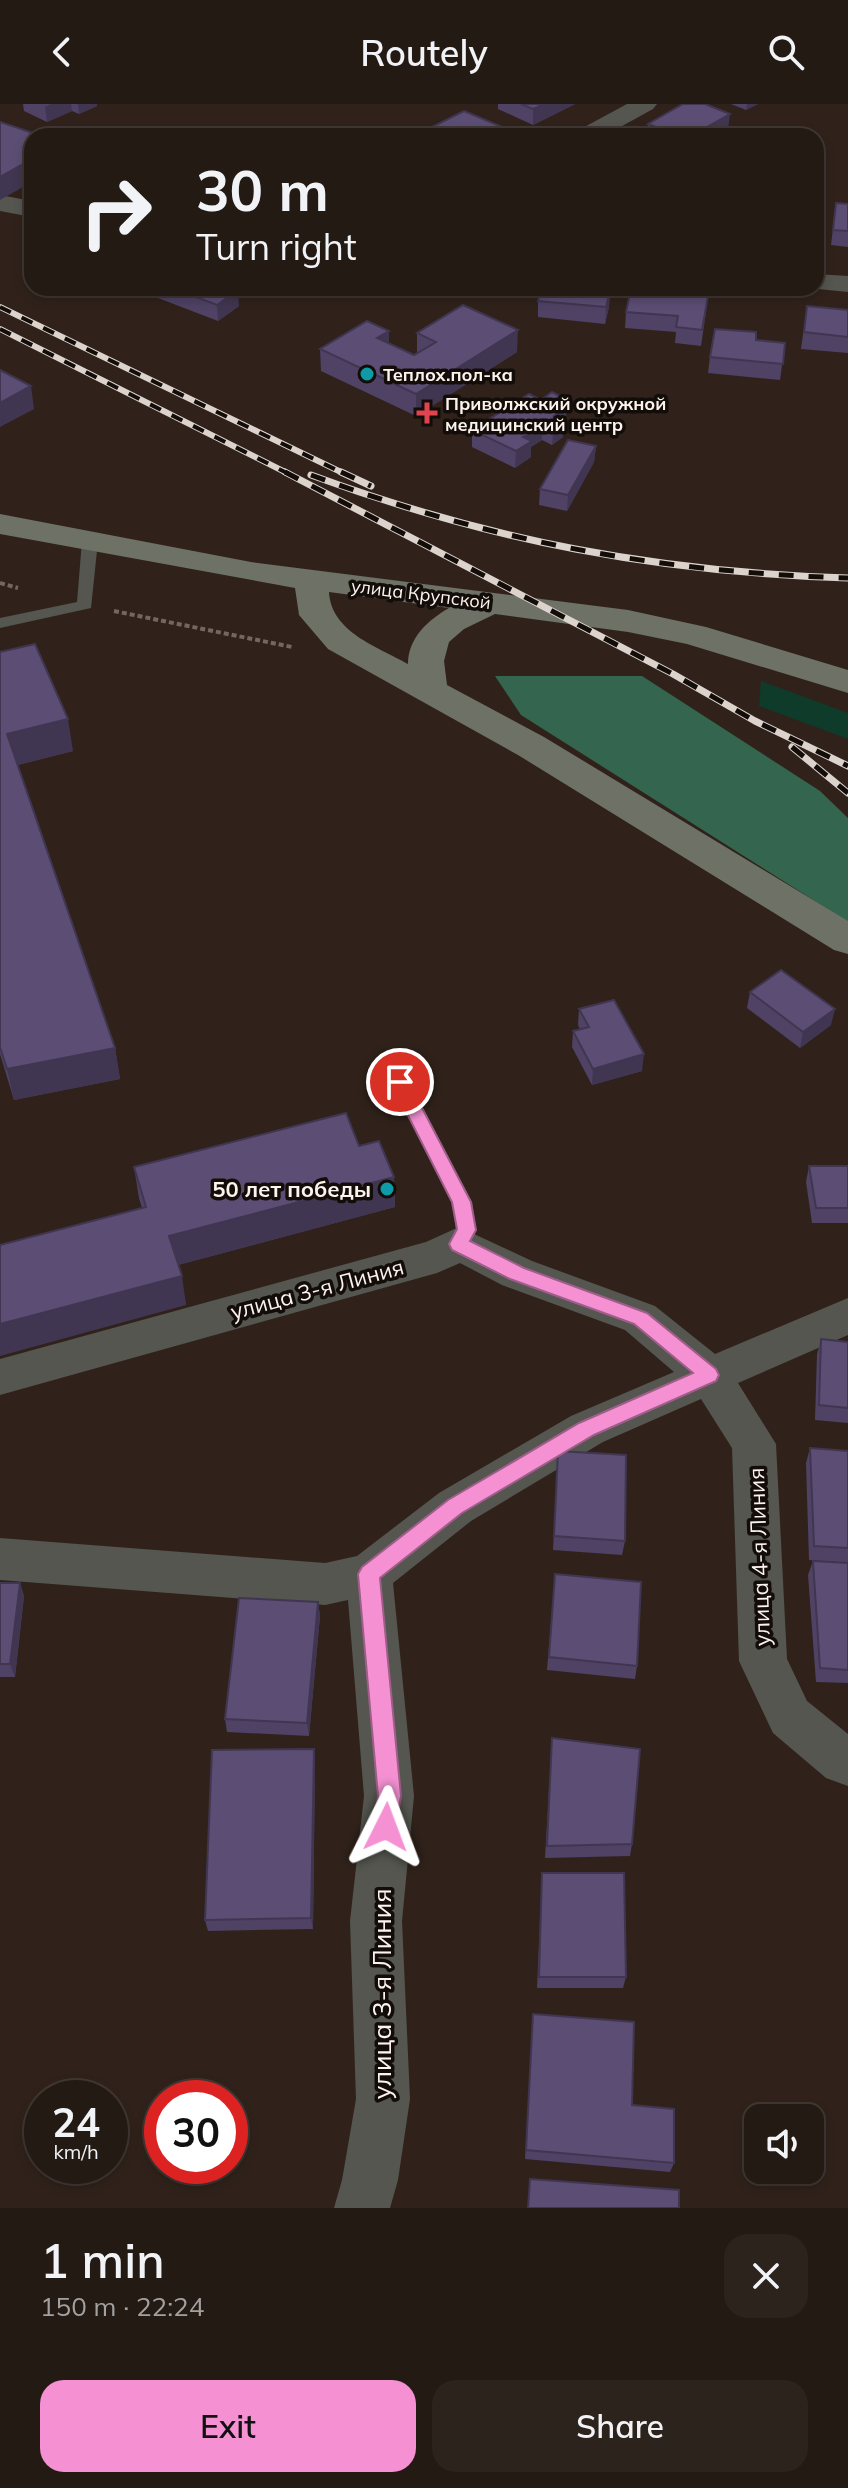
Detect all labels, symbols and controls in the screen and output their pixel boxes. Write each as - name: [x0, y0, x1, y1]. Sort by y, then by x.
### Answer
- icon: back: [40, 30, 84, 74]
- text: Routely: [360, 30, 488, 75]
- icon: search: [764, 30, 808, 74]
- text: 30 m: [196, 155, 329, 225]
- icon: right: [64, 160, 168, 264]
- text: Turn right: [196, 224, 357, 269]
- place label: Теплох.пол-ка: [383, 363, 513, 386]
- marker: Теплох.пол-ка: [358, 365, 376, 383]
- place label: Приволжский окружной медицинский центр: [445, 392, 666, 436]
- marker: Приволжский окружной медицинский центр: [416, 402, 438, 424]
- street label: улица Крупской: [350, 574, 492, 614]
- pin: [366, 1048, 434, 1116]
- icon: arrive: [378, 1060, 422, 1104]
- place label: 50 лет победы: [212, 1175, 371, 1203]
- marker: 50 лет победы: [378, 1180, 396, 1198]
- street label: улица 3-я Линия: [227, 1252, 407, 1326]
- street label: улица 4-я Линия: [742, 1467, 776, 1647]
- position arrow: [344, 1785, 428, 1869]
- street label: улица 3-я Линия: [365, 1889, 398, 2099]
- speed limit sign: 30: [144, 2080, 248, 2184]
- text: 24: [52, 2097, 100, 2147]
- map controls: [744, 2104, 824, 2184]
- button: sound: [744, 2104, 824, 2184]
- text: km/h: [53, 2139, 99, 2164]
- text: 1 min: [40, 2230, 165, 2290]
- button: close: [724, 2234, 808, 2318]
- text: 150 m · 22:24: [40, 2290, 204, 2323]
- button: Exit: [40, 2380, 416, 2472]
- button: Share: [432, 2380, 808, 2472]

